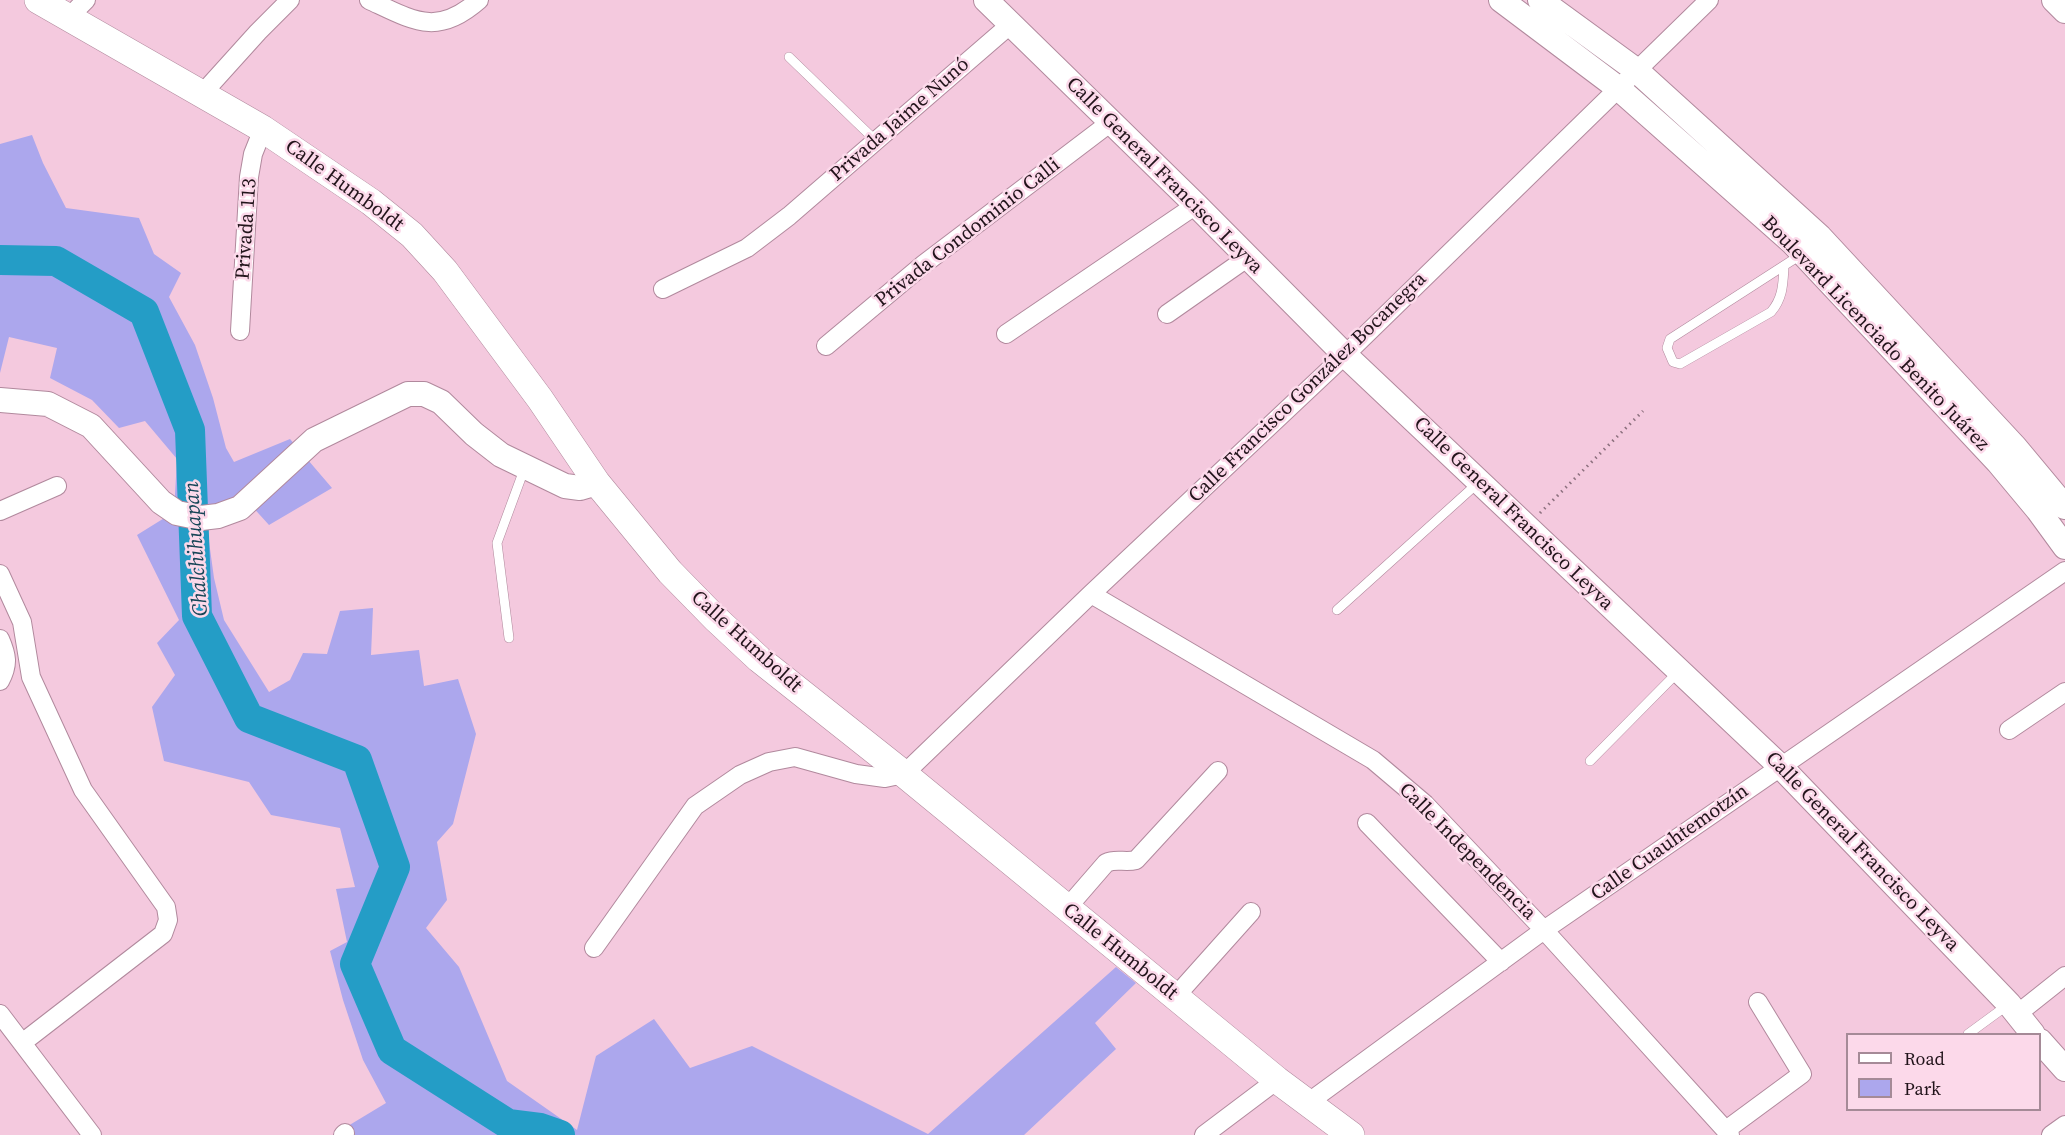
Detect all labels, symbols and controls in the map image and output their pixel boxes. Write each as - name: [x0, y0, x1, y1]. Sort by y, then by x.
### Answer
- street label: Privada Jaime Nunó: [825, 53, 975, 187]
- street label: Calle General Francisco Leyva: [1061, 73, 1267, 279]
- street label: Calle Humboldt: [280, 135, 408, 237]
- street label: Privada Condominio Calli: [871, 153, 1065, 313]
- street label: Privada 113: [231, 177, 263, 281]
- street label: Boulevard Licenciado Benito Juárez: [1756, 212, 1994, 456]
- street label: Calle Francisco González Bocanegra: [1184, 268, 1432, 508]
- street label: Calle General Francisco Leyva: [1408, 412, 1618, 616]
- water label: Chalchihuapan: [180, 481, 214, 617]
- street label: Calle Humboldt: [686, 586, 806, 698]
- street label: Calle General Francisco Leyva: [1760, 747, 1964, 957]
- street label: Calle Independencia: [1393, 778, 1541, 926]
- street label: Calle Cuauhtemotzín: [1587, 780, 1753, 906]
- street label: Calle Humboldt: [1058, 898, 1182, 1006]
- legend: [1846, 1033, 2041, 1111]
- text: Road: [1904, 1046, 1945, 1071]
- text: Park: [1904, 1076, 1941, 1101]

